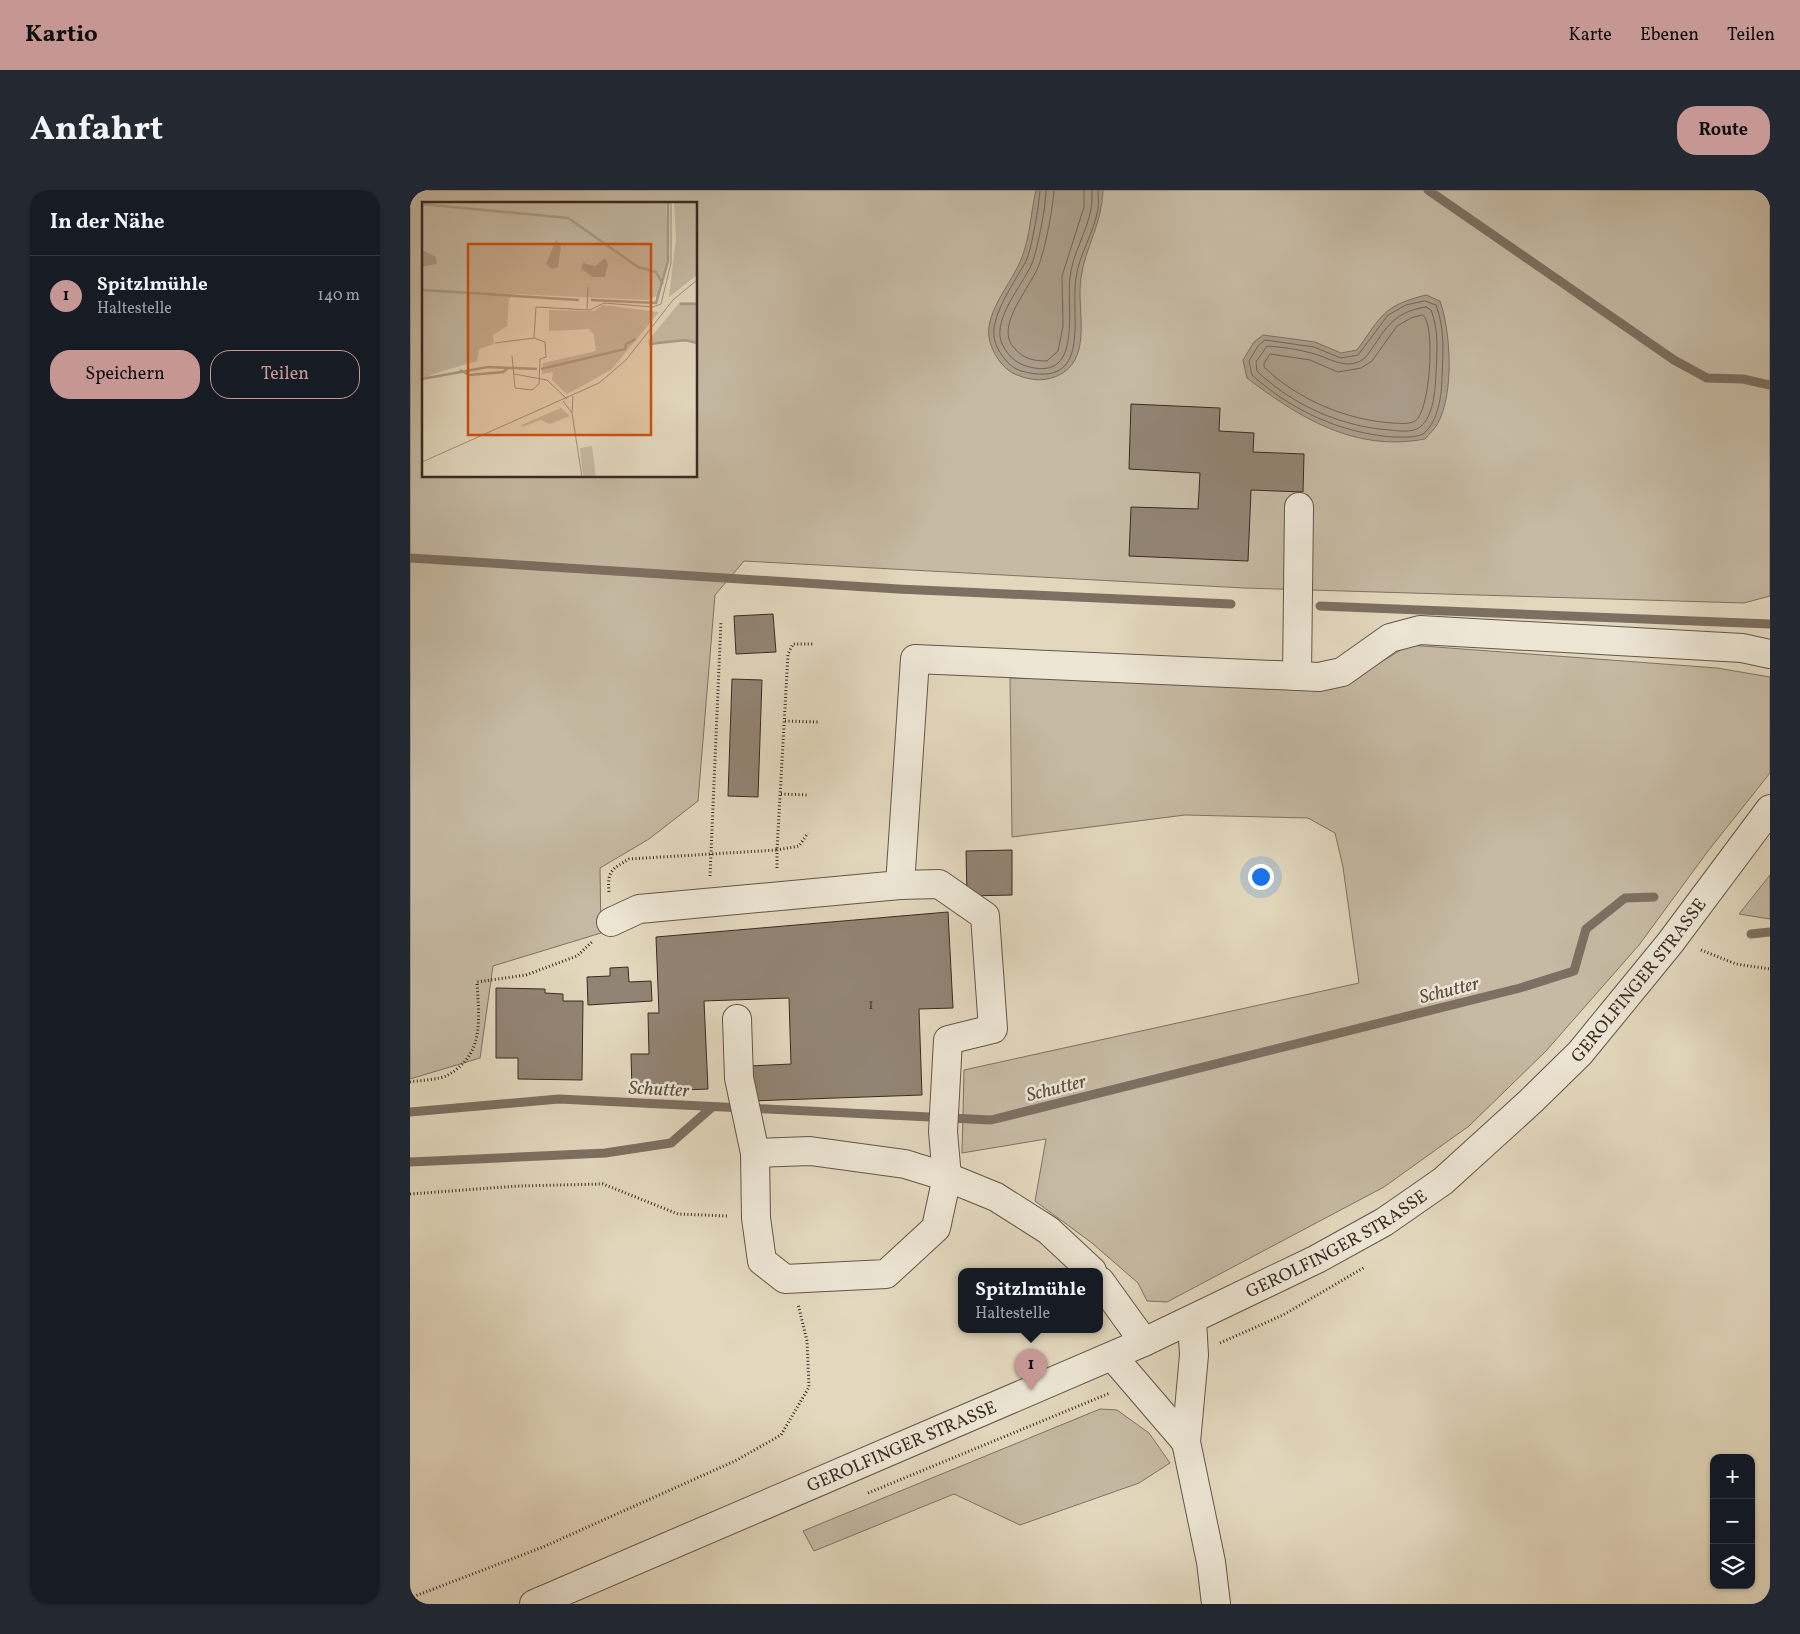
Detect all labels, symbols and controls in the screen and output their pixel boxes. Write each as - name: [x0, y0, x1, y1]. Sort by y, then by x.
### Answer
- text: Kartio: [25, 18, 98, 52]
- text: Karte: [1568, 23, 1612, 48]
- text: Ebenen: [1640, 23, 1699, 48]
- text: Teilen: [1727, 23, 1775, 48]
- text: Anfahrt: [30, 106, 163, 154]
- button: Route: [1677, 106, 1770, 155]
- inset map: [422, 202, 698, 478]
- text: In der Nähe: [50, 208, 165, 237]
- text: Spitzlmühle: [97, 272, 208, 298]
- text: 1: [63, 285, 69, 307]
- text: 140 m: [318, 285, 360, 307]
- text: Haltestelle: [97, 298, 172, 320]
- button: Speichern: [50, 350, 200, 399]
- button: Teilen: [210, 350, 360, 399]
- your location: [1248, 864, 1274, 890]
- street label: GEROLFINGER STRASSE: [1566, 894, 1713, 1069]
- water label: Schutter: [1417, 971, 1483, 1011]
- house number: 1: [868, 995, 874, 1016]
- water label: Schutter: [1024, 1069, 1090, 1109]
- water label: Schutter: [628, 1075, 691, 1105]
- street label: GEROLFINGER STRASSE: [1242, 1184, 1433, 1305]
- popup: [958, 1268, 1103, 1333]
- text: Spitzlmühle: [975, 1277, 1086, 1303]
- text: Haltestelle: [975, 1303, 1050, 1325]
- pin: 1: [1015, 1349, 1047, 1390]
- street label: GEROLFINGER STRASSE: [803, 1396, 1001, 1499]
- map controls: [1710, 1454, 1755, 1589]
- button: +: [1710, 1454, 1755, 1499]
- button: −: [1710, 1499, 1755, 1544]
- button: layers: [1710, 1544, 1755, 1589]

